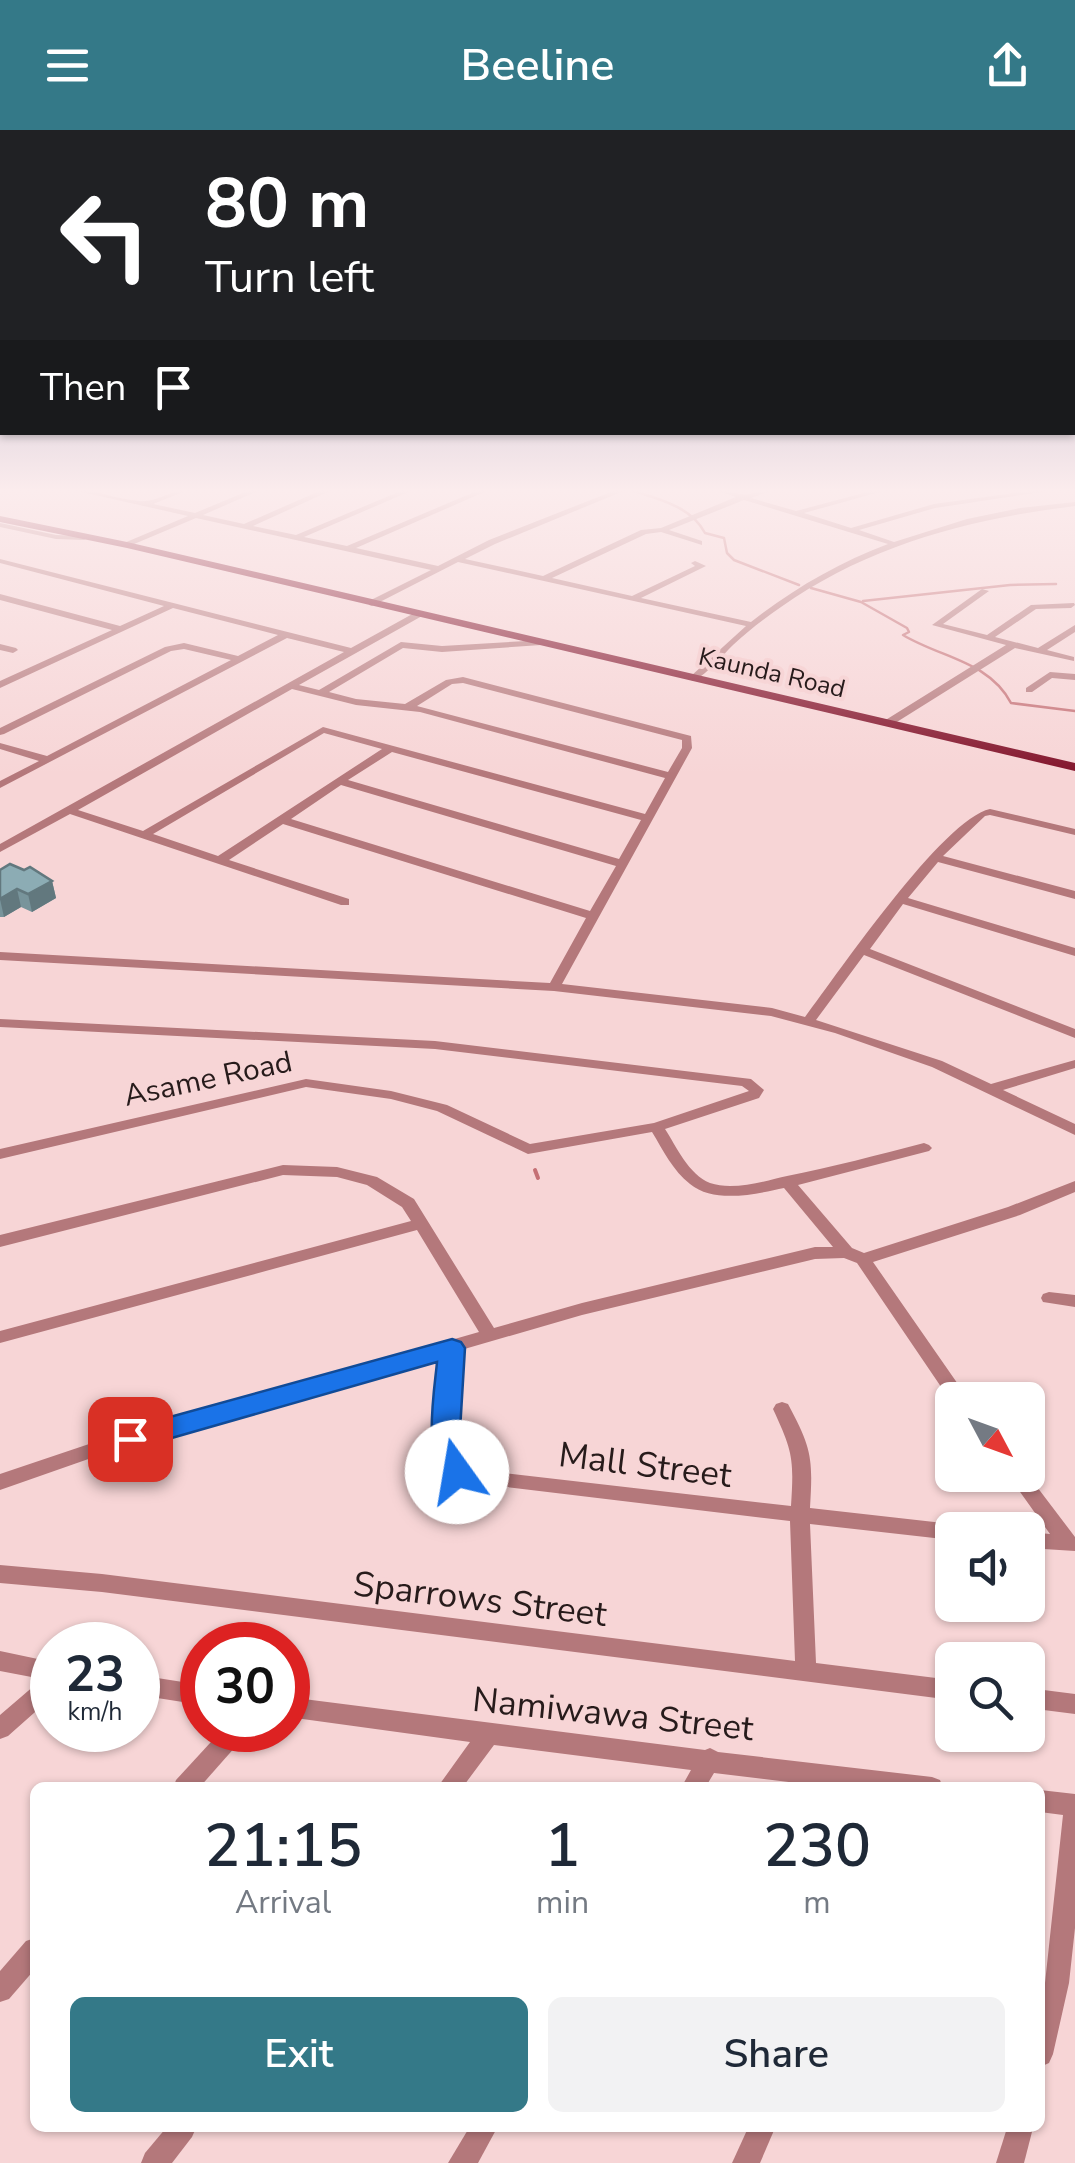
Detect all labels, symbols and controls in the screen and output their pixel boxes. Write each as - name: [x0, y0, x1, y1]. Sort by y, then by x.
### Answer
- text: Beeline: [461, 35, 614, 96]
- icon: menu: [40, 38, 95, 93]
- icon: share: [980, 38, 1035, 93]
- text: 80 m: [205, 156, 369, 252]
- icon: left: [40, 170, 170, 300]
- text: Turn left: [205, 247, 374, 308]
- icon: arrive: [146, 360, 201, 415]
- text: Then: [40, 362, 126, 413]
- street label: Kaunda Road: [695, 640, 849, 706]
- street label: Asame Road: [120, 1041, 296, 1117]
- north arrow: [935, 1382, 1045, 1492]
- map controls: [935, 1382, 1045, 1752]
- pin: [88, 1397, 173, 1482]
- icon: arrive: [103, 1412, 158, 1467]
- position arrow: [405, 1420, 509, 1524]
- street label: Mall Street: [556, 1431, 735, 1499]
- button: sound: [935, 1512, 1045, 1622]
- street label: Sparrows Street: [351, 1560, 610, 1638]
- speed limit sign: 30: [180, 1622, 310, 1752]
- text: 23: [65, 1640, 125, 1709]
- button: search: [935, 1642, 1045, 1752]
- street label: Namiwawa Street: [470, 1676, 756, 1752]
- text: km/h: [67, 1695, 123, 1729]
- text: 21:15: [204, 1805, 362, 1887]
- text: 1: [545, 1805, 581, 1887]
- text: 230: [763, 1805, 871, 1887]
- text: Arrival: [235, 1881, 331, 1924]
- text: min: [536, 1881, 589, 1924]
- text: m: [803, 1881, 831, 1924]
- button: Exit: [70, 1997, 528, 2112]
- button: Share: [548, 1997, 1005, 2112]

